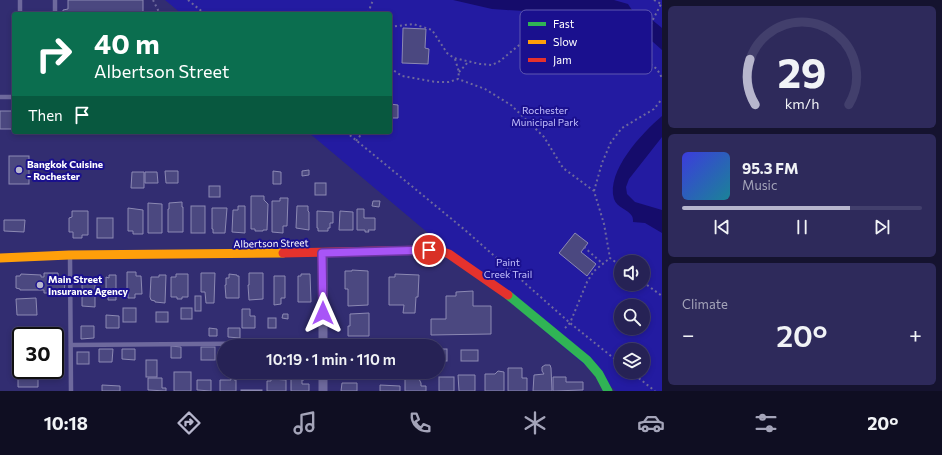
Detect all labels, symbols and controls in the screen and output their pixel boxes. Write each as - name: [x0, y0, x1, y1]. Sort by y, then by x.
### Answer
- legend: [520, 10, 652, 74]
- text: Fast: [553, 17, 575, 30]
- text: 40 m: [94, 26, 160, 60]
- icon: right: [28, 28, 80, 80]
- text: Slow: [553, 35, 578, 48]
- text: 29: [777, 46, 827, 97]
- text: Jam: [553, 53, 572, 67]
- text: Albertson Street: [94, 60, 229, 82]
- text: km/h: [785, 94, 819, 112]
- icon: arrive: [71, 104, 93, 126]
- park label: Rochester Municipal Park: [511, 104, 579, 128]
- text: Then: [28, 106, 63, 124]
- place label: Bangkok Cuisine - Rochester: [27, 158, 103, 182]
- text: 95.3 FM: [742, 159, 798, 177]
- marker: Bangkok Cuisine - Rochester: [14, 165, 24, 175]
- text: Music: [742, 177, 777, 193]
- icon: previous: [711, 216, 733, 238]
- icon: pause: [791, 216, 813, 238]
- icon: next: [871, 216, 893, 238]
- pin: [412, 233, 446, 267]
- street label: Albertson Street: [233, 236, 309, 250]
- icon: arrive: [418, 239, 440, 261]
- map controls: [614, 255, 650, 379]
- button: sound: [614, 255, 650, 291]
- park label: Paint Creek Trail: [484, 256, 532, 280]
- place label: Main Street Insurance Agency: [48, 273, 129, 297]
- marker: Main Street Insurance Agency: [35, 280, 45, 290]
- position arrow: [302, 292, 344, 334]
- text: Climate: [682, 296, 728, 312]
- button: search: [614, 299, 650, 335]
- text: 20°: [776, 316, 827, 353]
- text: −: [682, 321, 695, 348]
- text: +: [909, 321, 922, 348]
- speed limit sign: 30: [12, 327, 64, 379]
- button: layers: [614, 343, 650, 379]
- text: 10:19 · 1 min · 110 m: [266, 350, 396, 368]
- icon: directions: [175, 409, 203, 437]
- icon: music: [291, 409, 319, 437]
- icon: phone: [406, 409, 434, 437]
- icon: climate: [521, 409, 549, 437]
- icon: car: [637, 409, 665, 437]
- icon: filters: [752, 409, 780, 437]
- text: 10:18: [44, 412, 88, 434]
- text: 20°: [867, 412, 898, 434]

